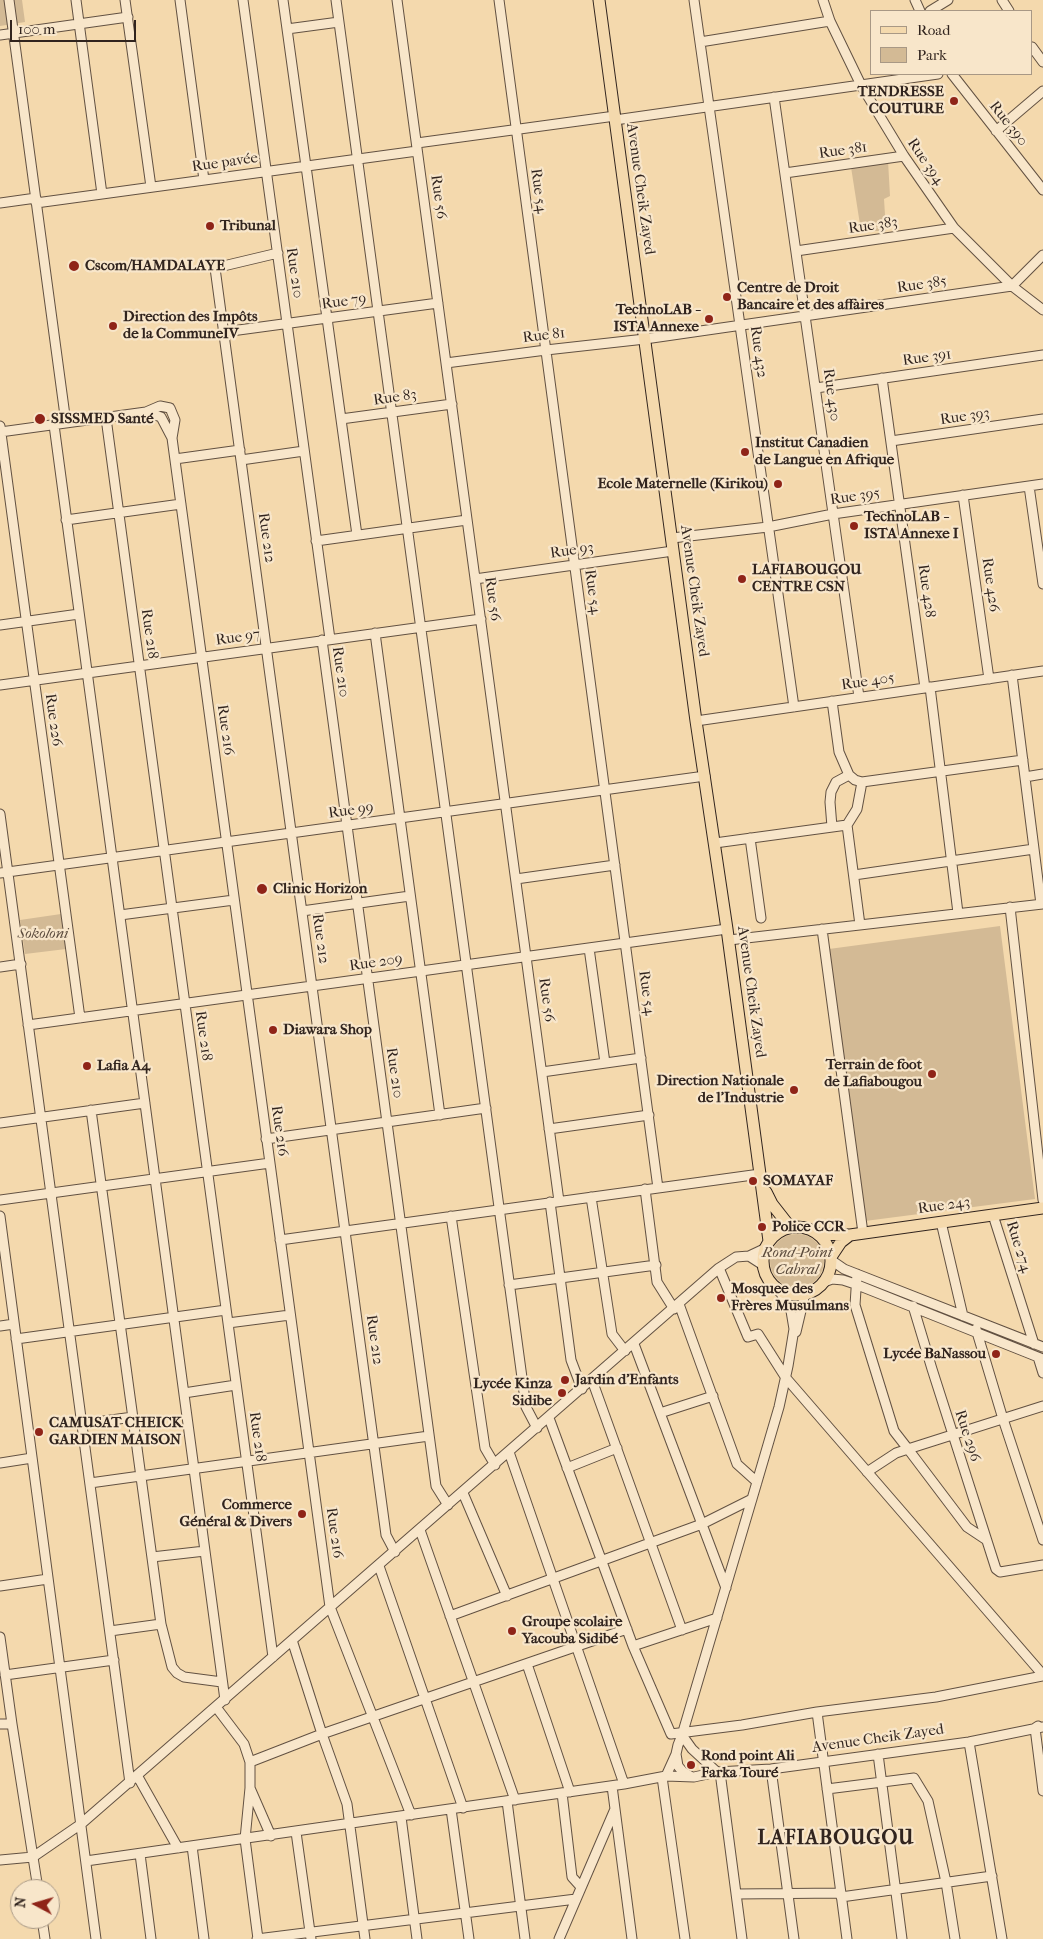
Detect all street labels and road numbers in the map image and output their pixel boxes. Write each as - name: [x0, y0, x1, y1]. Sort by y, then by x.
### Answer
- street label: Rue 390: [985, 98, 1031, 150]
- street label: Avenue Cheik Zayed: [622, 122, 658, 256]
- street label: Rue 394: [903, 135, 947, 189]
- street label: Rue 381: [818, 139, 868, 163]
- street label: Rue pavée: [191, 149, 259, 177]
- street label: Rue 54: [526, 167, 550, 215]
- street label: Rue 56: [426, 174, 450, 220]
- street label: Rue 383: [847, 214, 899, 238]
- street label: Rue 210: [282, 247, 306, 299]
- street label: Rue 385: [896, 273, 948, 297]
- street label: Rue 79: [321, 290, 367, 314]
- street label: Rue 81: [522, 324, 566, 348]
- street label: Rue 432: [745, 325, 771, 379]
- street label: Rue 391: [901, 346, 953, 370]
- street label: Rue 430: [818, 368, 844, 422]
- street label: Rue 83: [372, 386, 418, 410]
- street label: Rue 393: [939, 405, 991, 429]
- street label: Rue 395: [829, 485, 881, 509]
- street label: Rue 212: [254, 512, 278, 564]
- street label: Avenue Cheik Zayed: [676, 524, 712, 658]
- street label: Rue 93: [549, 539, 595, 563]
- street label: Rue 426: [977, 557, 1003, 613]
- street label: Rue 428: [913, 563, 939, 619]
- street label: Rue 54: [580, 568, 604, 616]
- street label: Rue 56: [480, 576, 504, 622]
- street label: Rue 218: [137, 608, 161, 660]
- street label: Rue 97: [215, 626, 261, 650]
- street label: Rue 210: [328, 646, 352, 698]
- street label: Rue 405: [840, 669, 896, 695]
- street label: Rue 226: [40, 692, 66, 748]
- street label: Rue 216: [213, 704, 237, 756]
- street label: Rue 99: [327, 799, 375, 823]
- street label: Rue 212: [308, 913, 332, 965]
- street label: Avenue Cheik Zayed: [733, 925, 769, 1059]
- street label: Rue 209: [348, 950, 404, 976]
- street label: Rue 54: [634, 969, 658, 1017]
- street label: Rue 56: [534, 977, 558, 1023]
- street label: Rue 218: [191, 1010, 215, 1062]
- street label: Rue 210: [382, 1047, 406, 1099]
- street label: Rue 216: [267, 1105, 291, 1157]
- street label: Rue 243: [917, 1193, 971, 1219]
- street label: Rue 274: [1002, 1219, 1034, 1275]
- street label: Rue 212: [362, 1314, 386, 1366]
- street label: Rue 296: [950, 1408, 984, 1464]
- street label: Rue 218: [245, 1411, 269, 1463]
- street label: Rue 216: [322, 1507, 346, 1559]
- street label: Avenue Cheik Zayed: [811, 1721, 945, 1757]

